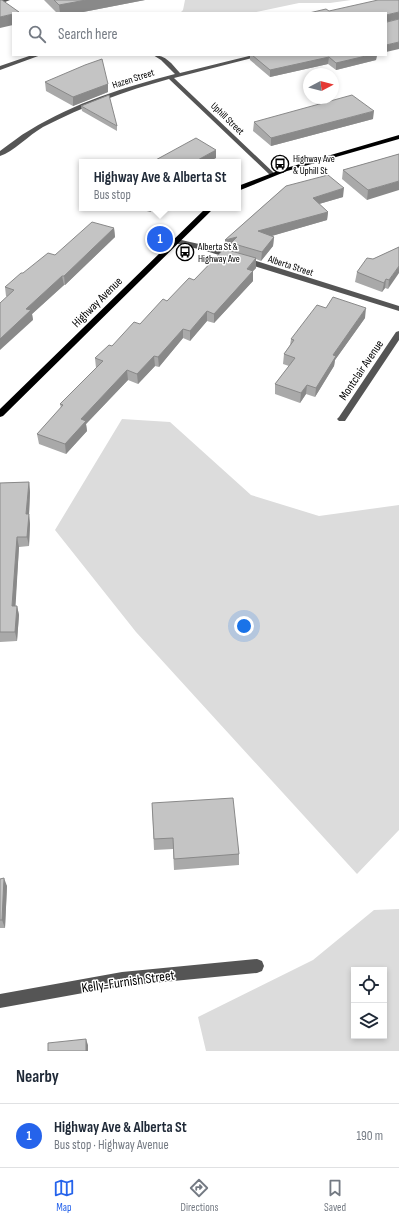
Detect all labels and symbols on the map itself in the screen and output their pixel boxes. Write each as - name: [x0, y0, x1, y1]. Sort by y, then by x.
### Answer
- street label: Hazen Street: [111, 67, 156, 91]
- north arrow: [303, 68, 339, 104]
- street label: Uphill Street: [208, 100, 246, 137]
- place label: Highway Ave & Uphill St: [293, 153, 335, 177]
- bus stop icon: Highway Ave & Uphill St: [270, 154, 290, 174]
- pin: 1: [147, 224, 173, 254]
- place label: Alberta St & Highway Ave: [197, 241, 240, 265]
- bus stop icon: Alberta St & Highway Ave: [175, 242, 195, 262]
- street label: Alberta Street: [266, 253, 315, 279]
- street label: Highway Avenue: [69, 274, 126, 331]
- street label: Montclair Avenue: [336, 337, 387, 403]
- your location: [234, 616, 254, 636]
- street label: Kelly-Furnish Street: [80, 967, 176, 996]

